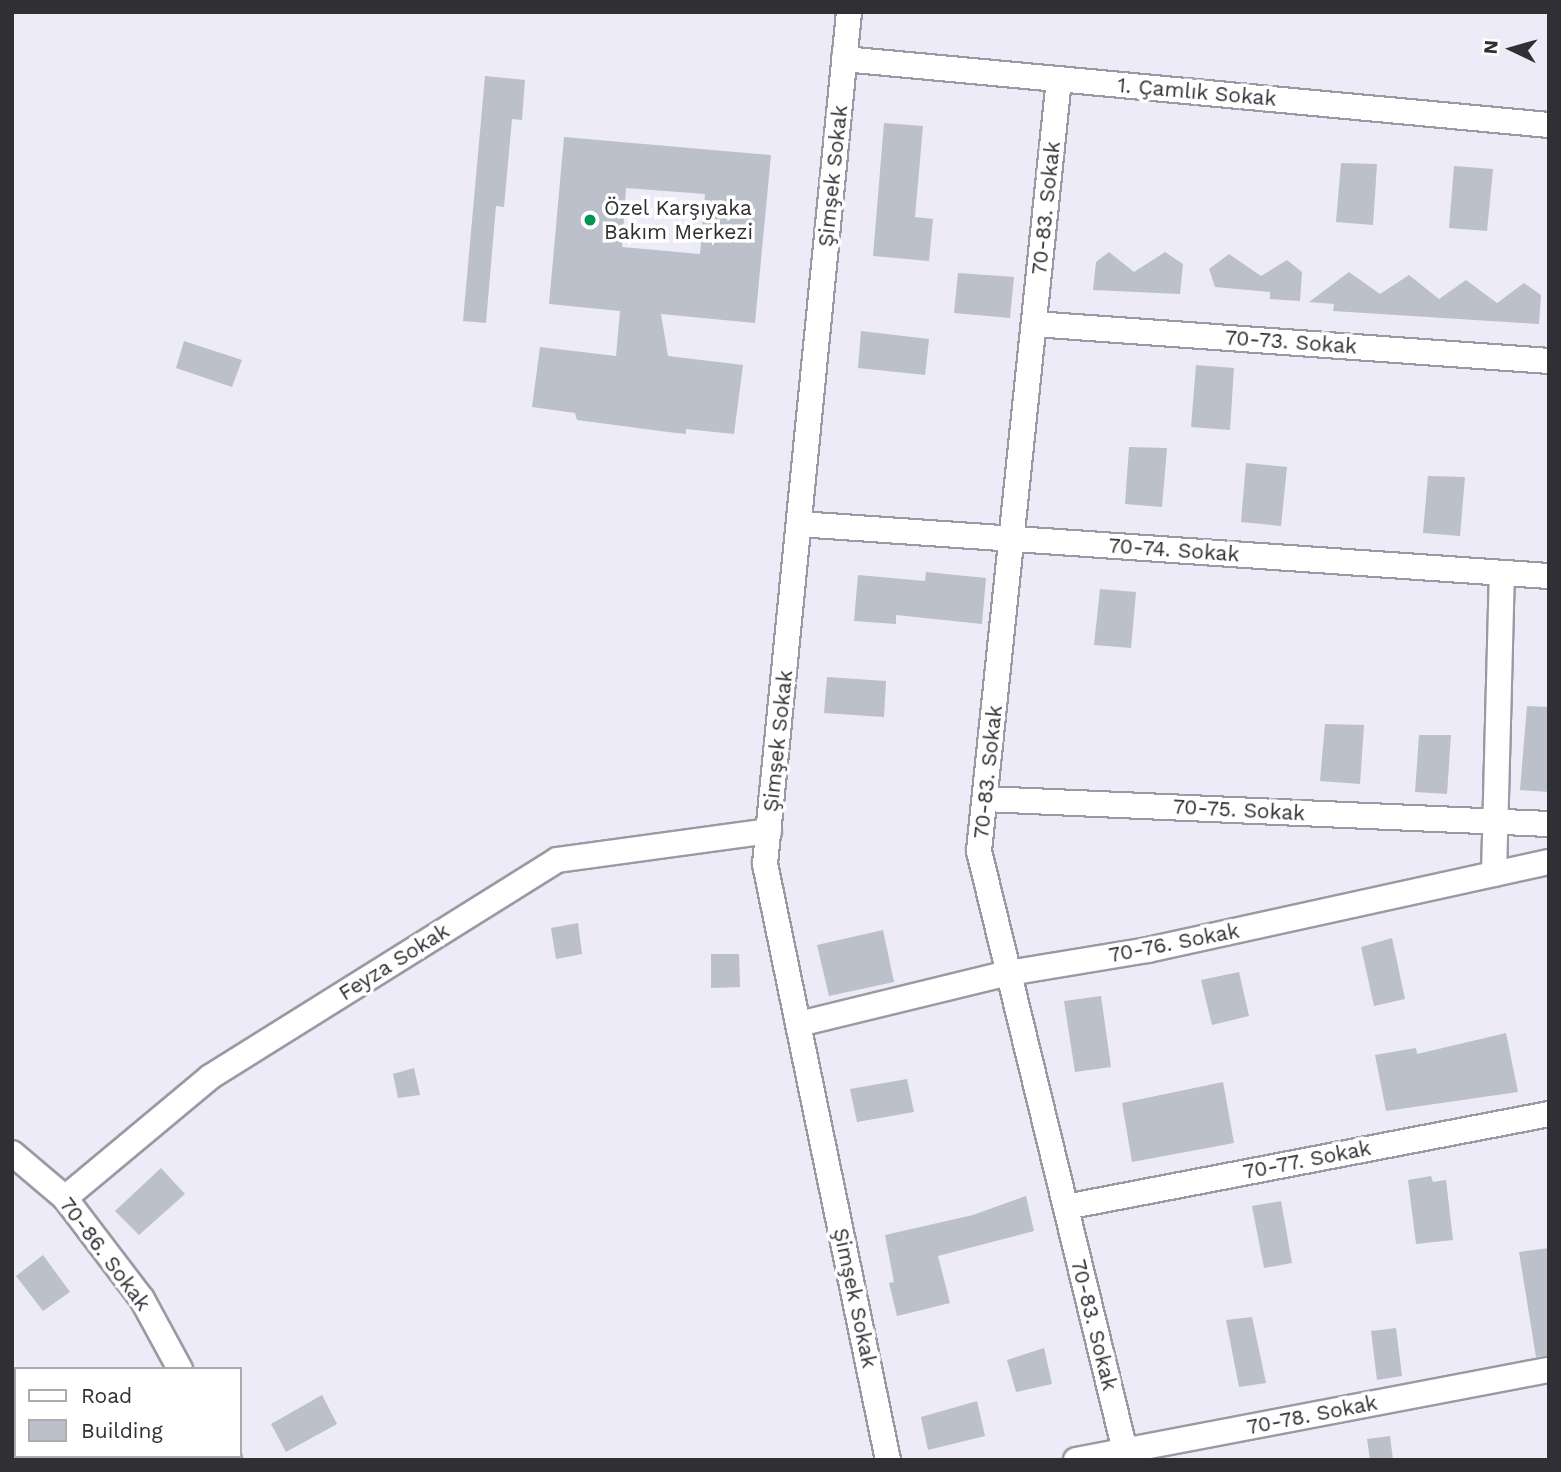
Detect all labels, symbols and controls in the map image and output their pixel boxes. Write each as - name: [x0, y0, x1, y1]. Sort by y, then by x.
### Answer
- north arrow: [1477, 14, 1547, 84]
- text: N: [1479, 39, 1503, 55]
- street label: 1. Çamlık Sokak: [1116, 72, 1278, 112]
- street label: Şimşek Sokak: [813, 104, 853, 248]
- street label: 70-83. Sokak: [1026, 140, 1066, 276]
- place label: Özel Karşıyaka Bakım Merkezi: [604, 195, 753, 245]
- marker: Özel Karşıyaka Bakım Merkezi: [582, 212, 598, 228]
- street label: 70-73. Sokak: [1224, 325, 1358, 359]
- street label: 70-74. Sokak: [1108, 533, 1240, 567]
- street label: Şimşek Sokak: [758, 669, 798, 813]
- street label: 70-83. Sokak: [968, 704, 1008, 840]
- street label: 70-75. Sokak: [1172, 794, 1306, 826]
- street label: Feyza Sokak: [334, 918, 454, 1006]
- street label: 70-76. Sokak: [1107, 918, 1241, 968]
- street label: 70-77. Sokak: [1241, 1135, 1373, 1185]
- street label: 70-86. Sokak: [54, 1192, 156, 1316]
- street label: Şimşek Sokak: [828, 1226, 882, 1370]
- street label: 70-83. Sokak: [1066, 1257, 1122, 1393]
- legend: [14, 1367, 242, 1458]
- text: Road: [81, 1383, 132, 1408]
- street label: 70-78. Sokak: [1245, 1390, 1379, 1440]
- text: Building: [81, 1418, 163, 1443]

